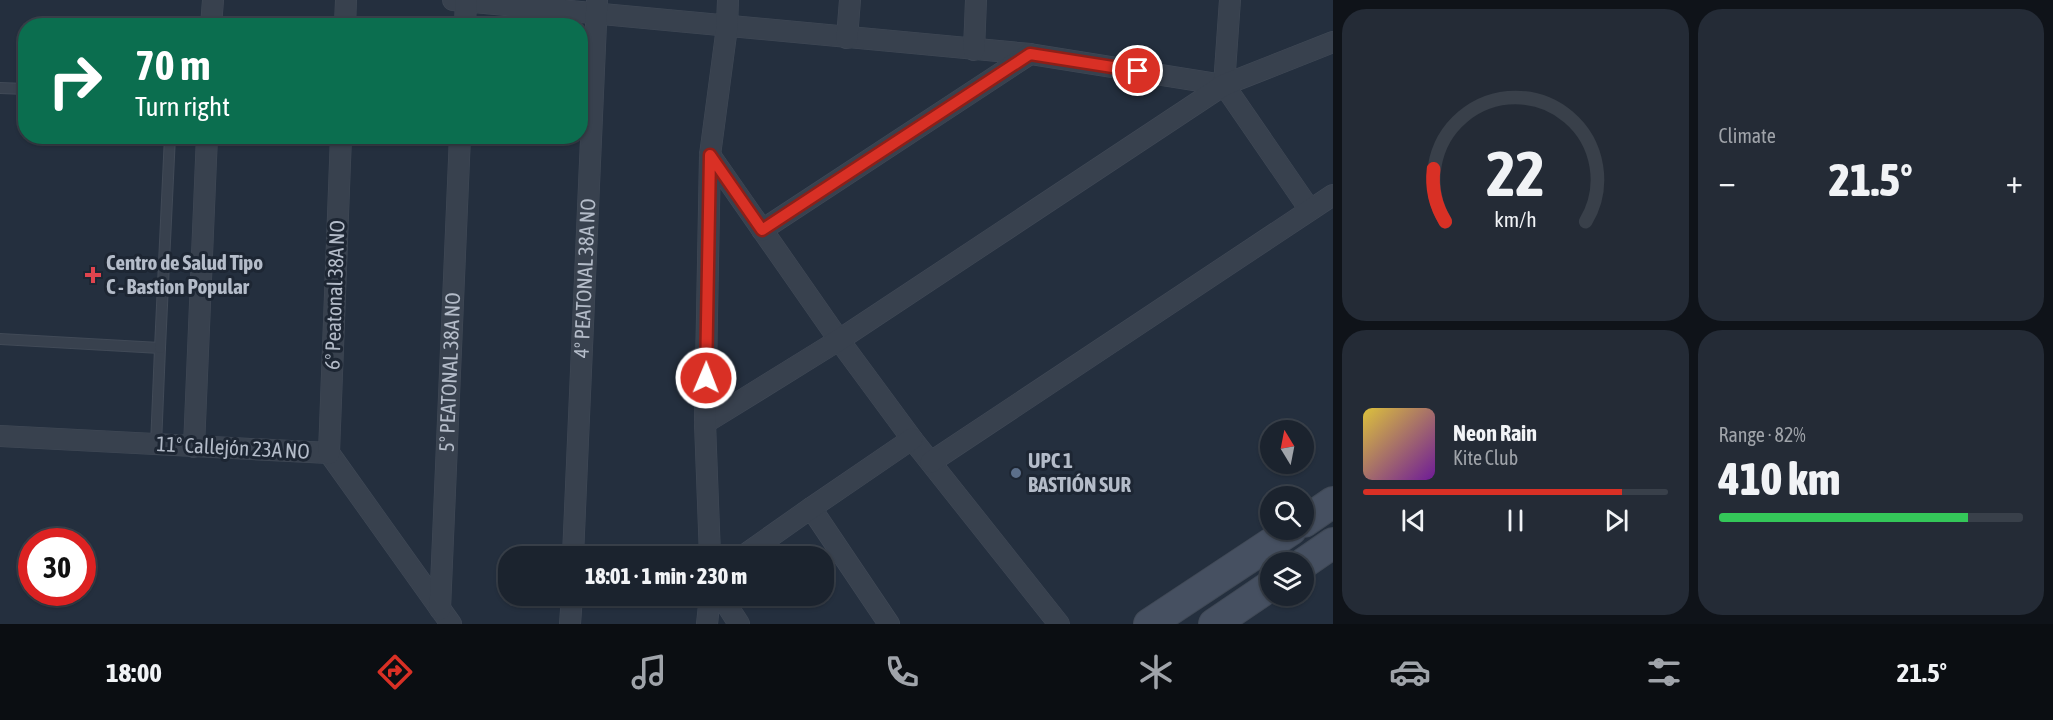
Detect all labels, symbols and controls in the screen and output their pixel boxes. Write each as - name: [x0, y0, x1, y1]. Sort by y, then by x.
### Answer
- text: 70 m: [135, 41, 210, 89]
- icon: right: [36, 42, 114, 120]
- pin: [1112, 45, 1163, 96]
- icon: arrive: [1121, 54, 1154, 87]
- text: Turn right: [135, 91, 230, 122]
- text: Climate: [1719, 124, 1776, 147]
- text: 22: [1486, 138, 1545, 209]
- text: 21.5°: [1829, 154, 1913, 206]
- text: −: [1719, 162, 1736, 200]
- text: +: [2006, 162, 2023, 200]
- street label: 4° PEATONAL 38A NO: [569, 198, 599, 358]
- text: km/h: [1494, 207, 1537, 232]
- street label: 6º Peatonal 38A NO: [319, 220, 349, 370]
- place label: Centro de Salud Tipo C - Bastion Popular: [106, 250, 263, 298]
- marker: Centro de Salud Tipo C - Bastion Popular: [84, 266, 102, 284]
- street label: 5° PEATONAL 38A NO: [434, 292, 464, 452]
- position arrow: [674, 346, 738, 410]
- north arrow: [1260, 420, 1314, 474]
- map controls: [1260, 420, 1314, 606]
- text: Neon Rain: [1453, 420, 1537, 446]
- text: Range · 82%: [1719, 423, 1806, 446]
- street label: 11º Callejón 23A NO: [156, 431, 310, 463]
- text: Kite Club: [1453, 446, 1518, 469]
- place label: UPC 1 BASTIÓN SUR: [1028, 448, 1131, 496]
- text: 410 km: [1719, 453, 1840, 505]
- marker: UPC 1 BASTIÓN SUR: [1009, 466, 1023, 480]
- button: search: [1260, 486, 1314, 540]
- icon: previous: [1397, 504, 1430, 537]
- icon: pause: [1499, 504, 1532, 537]
- icon: next: [1600, 504, 1633, 537]
- speed limit sign: 30: [18, 528, 96, 606]
- button: layers: [1260, 552, 1314, 606]
- text: 18:01 · 1 min · 230 m: [585, 563, 747, 589]
- icon: directions: [374, 651, 416, 693]
- icon: music: [628, 651, 670, 693]
- icon: phone: [881, 651, 923, 693]
- icon: climate: [1135, 651, 1177, 693]
- icon: car: [1389, 651, 1431, 693]
- icon: filters: [1643, 651, 1685, 693]
- text: 18:00: [106, 657, 162, 688]
- text: 21.5°: [1897, 657, 1947, 688]

